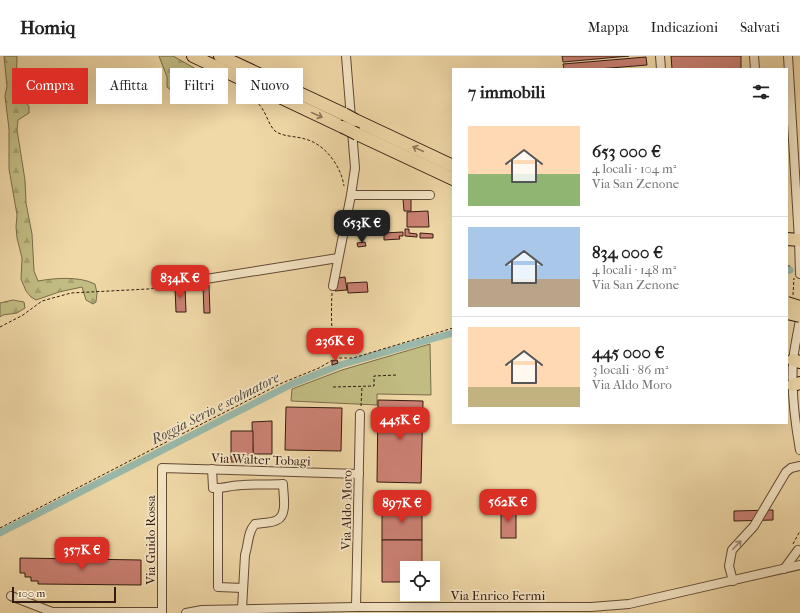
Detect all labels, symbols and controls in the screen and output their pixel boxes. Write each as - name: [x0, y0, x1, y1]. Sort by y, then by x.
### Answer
- text: Homiq: [20, 17, 75, 39]
- text: Mappa: [588, 19, 629, 36]
- text: Indicazioni: [651, 19, 718, 36]
- text: Salvati: [740, 19, 780, 36]
- chip: Compra: [12, 68, 88, 104]
- chip: Affitta: [96, 68, 162, 104]
- chip: Filtri: [170, 68, 228, 104]
- chip: Nuovo: [236, 68, 303, 104]
- icon: filters: [750, 81, 772, 103]
- text: 7 immobili: [468, 82, 545, 102]
- one-way arrow: [310, 111, 322, 119]
- text: 653 000 €: [592, 141, 661, 161]
- icon: home: [500, 142, 548, 190]
- one-way arrow: [412, 145, 424, 152]
- text: 4 locali · 104 m²: [592, 161, 676, 176]
- text: Via San Zenone: [592, 176, 679, 191]
- pin: 653K €: [329, 210, 395, 244]
- text: 653K €: [343, 215, 381, 230]
- text: 834 000 €: [592, 242, 663, 262]
- icon: home: [500, 243, 548, 291]
- text: 4 locali · 148 m²: [592, 262, 676, 277]
- pin: 834K €: [147, 265, 213, 299]
- text: 834K €: [160, 270, 200, 285]
- text: Via San Zenone: [592, 277, 679, 292]
- pin: 236K €: [302, 328, 368, 362]
- text: 236K €: [315, 333, 355, 348]
- text: 445 000 €: [592, 342, 665, 362]
- icon: home: [500, 343, 548, 391]
- text: 3 locali · 86 m²: [592, 362, 668, 377]
- water label: Roggia Serio e scolmatore: [148, 369, 282, 449]
- text: Via Aldo Moro: [592, 377, 672, 392]
- pin: 445K €: [367, 407, 433, 441]
- text: 445K €: [380, 412, 420, 427]
- street label: Via Walter Tobagi: [210, 450, 311, 469]
- street label: Via Aldo Moro: [338, 470, 355, 551]
- pin: 562K €: [475, 489, 541, 523]
- pin: 897K €: [369, 490, 435, 524]
- street label: Via Guido Rossa: [143, 494, 158, 586]
- text: 562K €: [488, 494, 528, 509]
- text: 897K €: [382, 495, 422, 510]
- pin: 357K €: [49, 537, 115, 571]
- one-way arrow: [733, 540, 742, 550]
- text: 357K €: [63, 542, 101, 557]
- map controls: [400, 561, 440, 601]
- button: locate: [400, 561, 440, 601]
- scale bar: [12, 585, 116, 604]
- text: 100 m: [18, 587, 46, 600]
- street label: Via Enrico Fermi: [450, 588, 545, 603]

